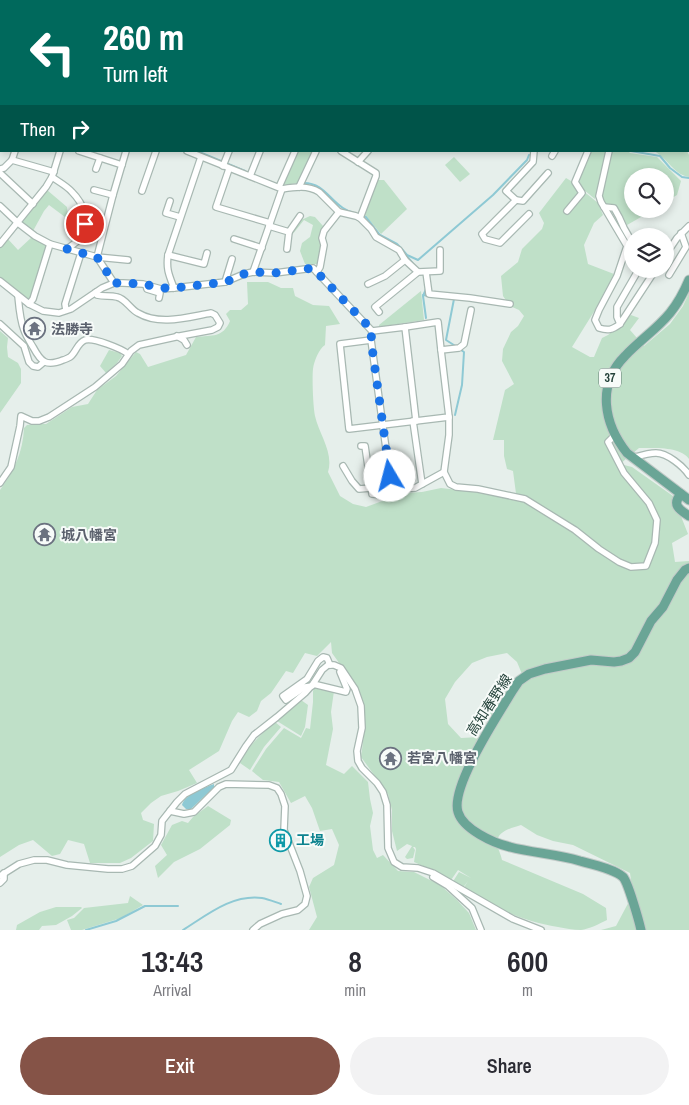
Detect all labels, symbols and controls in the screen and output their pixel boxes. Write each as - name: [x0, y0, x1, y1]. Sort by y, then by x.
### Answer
- text: 260 m: [103, 14, 184, 61]
- icon: left: [20, 20, 85, 85]
- text: Turn left: [103, 59, 168, 89]
- icon: right: [66, 115, 94, 143]
- text: Then: [20, 116, 56, 142]
- map controls: [624, 168, 674, 278]
- button: search: [624, 168, 674, 218]
- pin: [64, 203, 106, 245]
- icon: arrive: [71, 210, 99, 238]
- button: layers: [624, 228, 674, 278]
- temple icon: 法勝寺: [23, 317, 47, 341]
- place label: 法勝寺: [51, 320, 93, 338]
- road number: 37: [599, 368, 621, 388]
- position arrow: [363, 449, 415, 501]
- temple icon: 城八幡宮: [33, 523, 57, 547]
- place label: 城八幡宮: [61, 526, 117, 544]
- street label: 高知春野線: [462, 671, 516, 739]
- temple icon: 若宮八幡宮: [379, 746, 403, 770]
- place label: 若宮八幡宮: [407, 749, 477, 767]
- building icon: 工場: [268, 828, 292, 852]
- place label: 工場: [296, 831, 324, 849]
- text: 13:43: [141, 941, 203, 981]
- text: 8: [348, 941, 362, 981]
- text: 600: [507, 941, 548, 981]
- text: Arrival: [153, 979, 191, 1001]
- text: min: [344, 979, 366, 1001]
- text: m: [522, 979, 533, 1001]
- button: Exit: [20, 1037, 340, 1095]
- button: Share: [350, 1037, 669, 1095]

